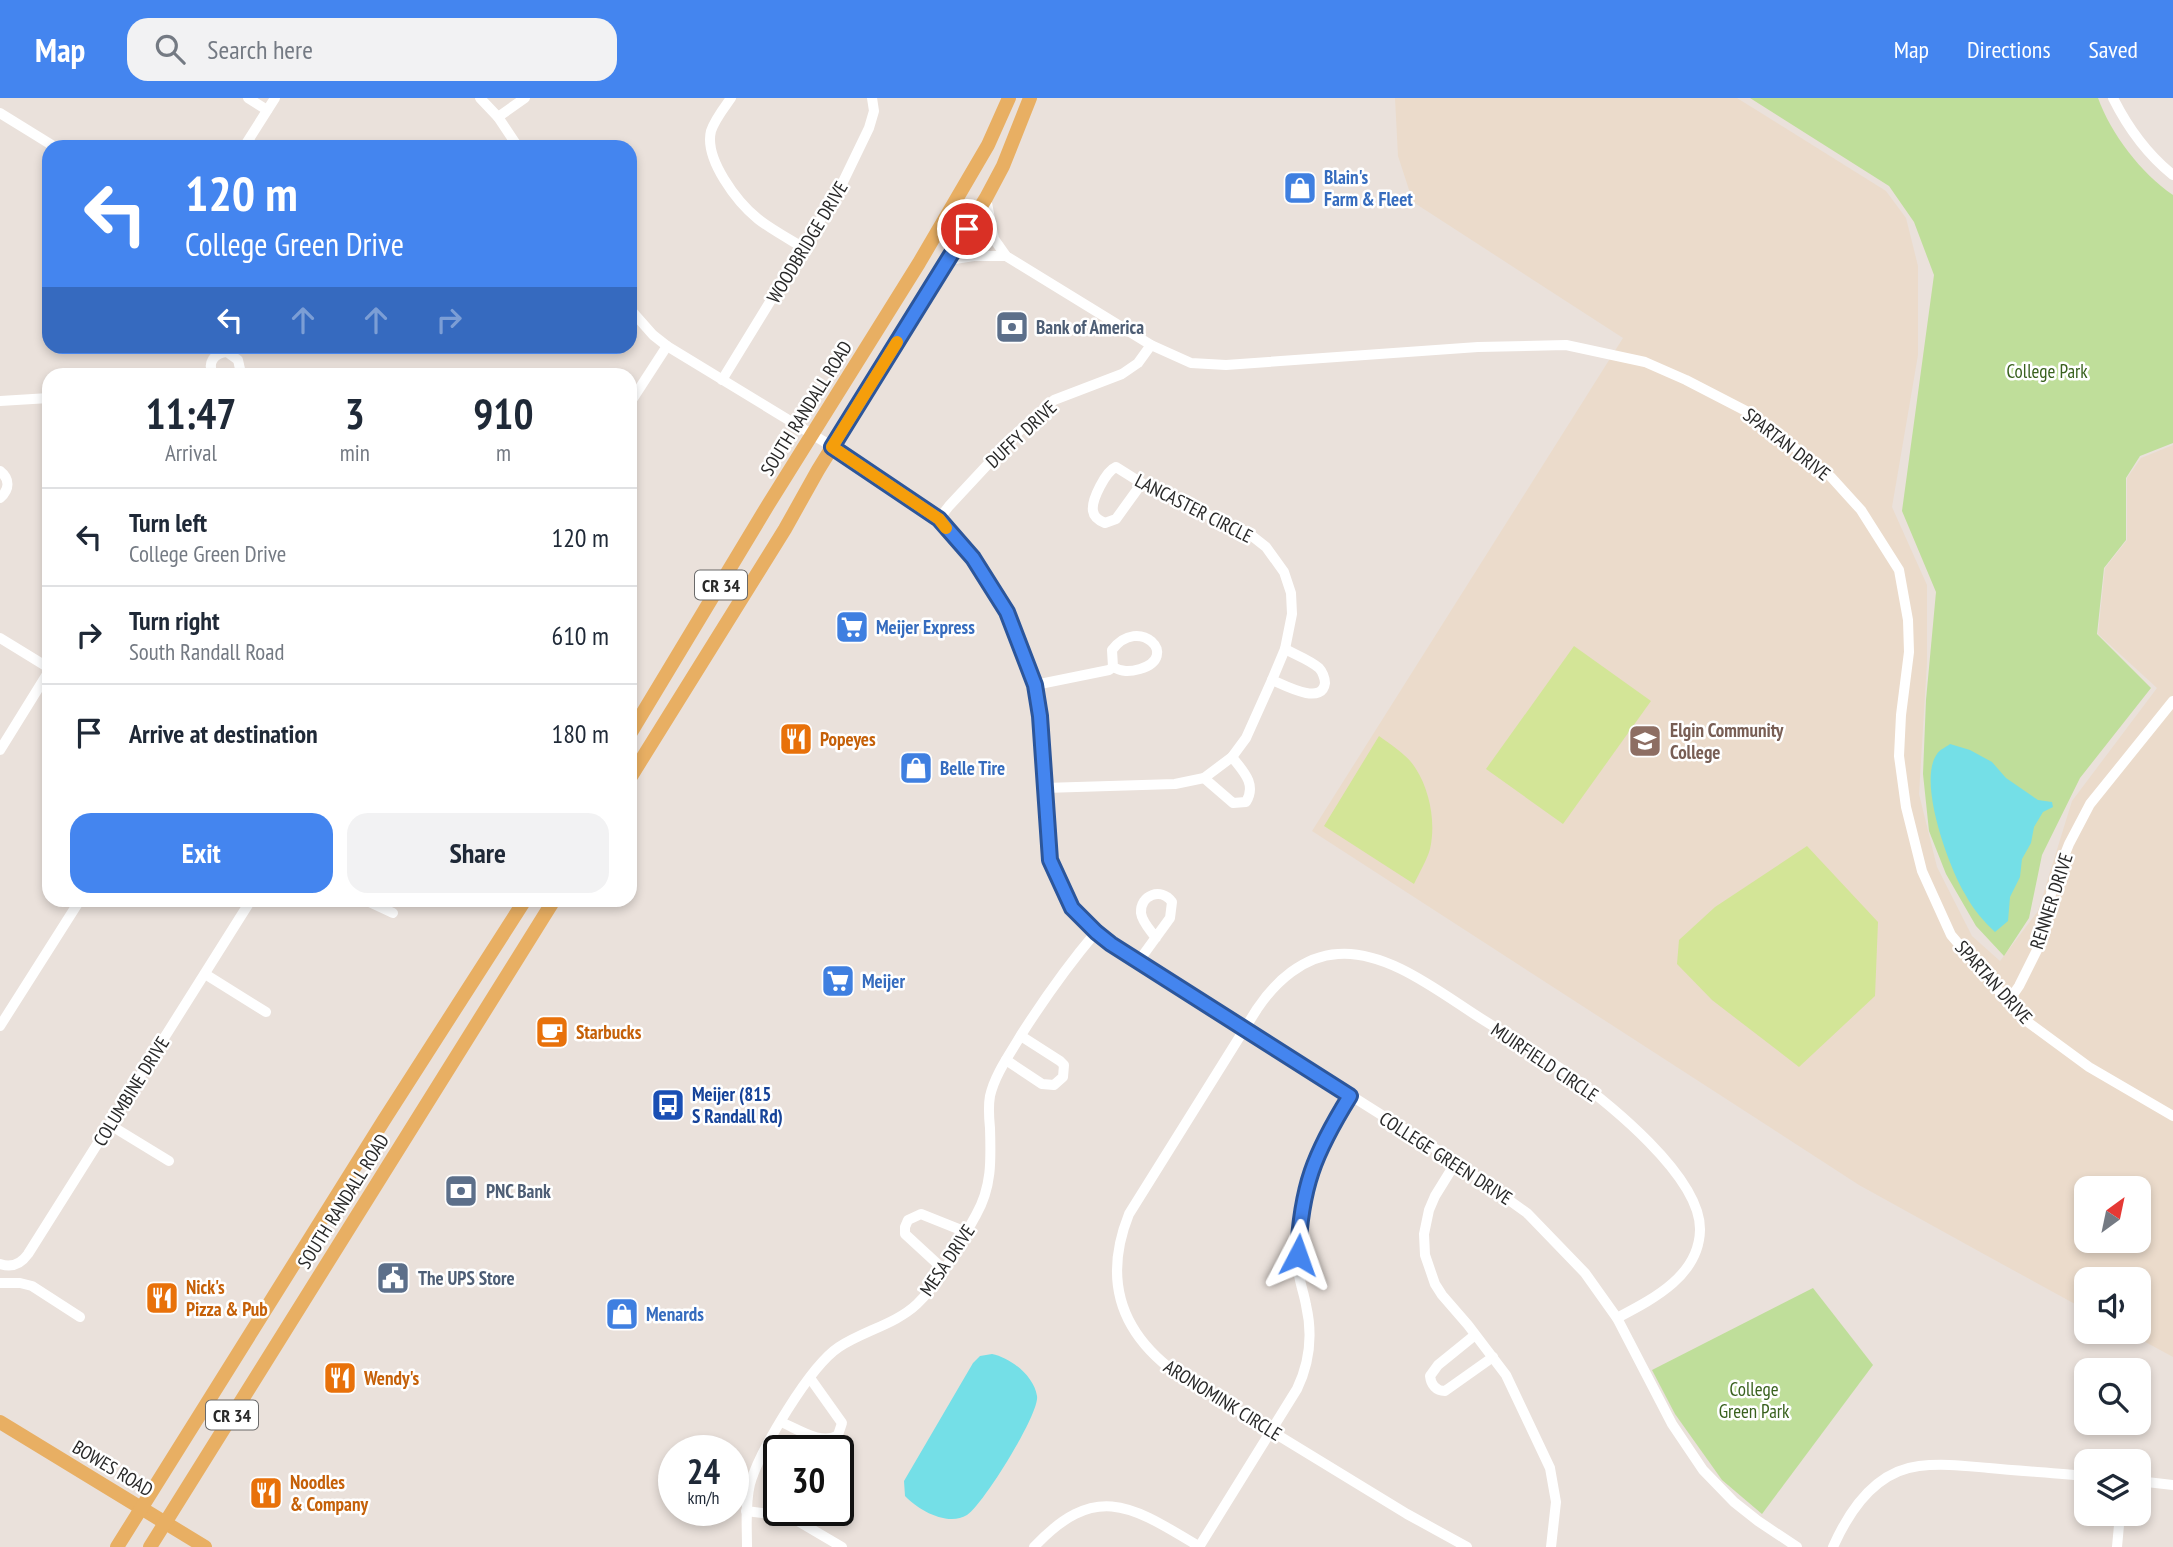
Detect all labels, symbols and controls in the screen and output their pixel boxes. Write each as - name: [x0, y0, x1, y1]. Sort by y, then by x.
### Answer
- search box: [127, 18, 617, 81]
- text: Map: [35, 28, 85, 71]
- icon: search: [151, 30, 189, 68]
- text: Search here: [207, 33, 313, 66]
- text: Map: [1894, 34, 1929, 65]
- text: Directions: [1967, 34, 2051, 65]
- text: Saved: [2089, 34, 2138, 65]
- text: 120 m: [185, 161, 298, 225]
- place label: Blain's Farm & Fleet: [1324, 165, 1413, 211]
- icon: left: [70, 168, 161, 259]
- shop icon: Blain's Farm & Fleet: [1281, 169, 1319, 207]
- street label: WOODBRIDGE DRIVE: [761, 177, 853, 307]
- pin: [937, 199, 997, 259]
- icon: arrive: [948, 210, 986, 248]
- text: College Green Drive: [185, 223, 404, 265]
- icon: left: [211, 301, 249, 339]
- icon: ahead: [284, 301, 322, 339]
- icon: ahead: [357, 301, 395, 339]
- icon: right: [430, 301, 468, 339]
- bank icon: Bank of America: [993, 308, 1031, 346]
- place label: Bank of America: [1036, 315, 1144, 339]
- street label: SOUTH RANDALL ROAD: [755, 336, 857, 480]
- park label: College Park: [2006, 359, 2088, 383]
- text: 11:47: [145, 386, 236, 441]
- text: 3: [345, 386, 365, 441]
- text: 910: [473, 386, 534, 441]
- street label: DUFFY DRIVE: [981, 395, 1061, 473]
- street label: SPARTAN DRIVE: [1739, 403, 1835, 485]
- text: Arrival: [165, 438, 217, 467]
- text: min: [340, 438, 370, 467]
- text: m: [496, 438, 511, 467]
- street label: LANCASTER CIRCLE: [1131, 468, 1257, 548]
- text: Turn left: [129, 506, 207, 539]
- icon: left: [70, 518, 108, 556]
- text: 120 m: [551, 521, 609, 554]
- text: College Green Drive: [129, 539, 286, 568]
- road number: CR 34: [695, 570, 747, 600]
- text: Turn right: [129, 604, 220, 637]
- supermarket icon: Meijer Express: [833, 608, 871, 646]
- place label: Meijer Express: [876, 615, 975, 639]
- icon: right: [70, 616, 108, 654]
- text: 610 m: [551, 619, 609, 652]
- text: South Randall Road: [129, 637, 284, 666]
- icon: arrive: [70, 714, 108, 752]
- text: Arrive at destination: [129, 717, 318, 750]
- text: 180 m: [551, 717, 609, 750]
- place label: Elgin Community College: [1670, 718, 1784, 764]
- restaurant icon: Popeyes: [777, 720, 815, 758]
- school or university icon: Elgin Community College: [1626, 722, 1664, 760]
- place label: Popeyes: [820, 727, 876, 751]
- shop icon: Belle Tire: [897, 749, 935, 787]
- place label: Belle Tire: [940, 756, 1005, 780]
- button: Exit: [70, 813, 333, 893]
- button: Share: [347, 813, 609, 893]
- street label: RENNER DRIVE: [2024, 850, 2078, 952]
- street label: SPARTAN DRIVE: [1950, 935, 2038, 1029]
- supermarket icon: Meijer: [819, 962, 857, 1000]
- place label: Meijer: [862, 969, 905, 993]
- cafe icon: Starbucks: [533, 1013, 571, 1051]
- street label: MUIRFIELD CIRCLE: [1487, 1017, 1603, 1107]
- place label: Starbucks: [576, 1020, 642, 1044]
- street label: COLUMBINE DRIVE: [88, 1032, 174, 1150]
- place label: Meijer (815 S Randall Rd): [692, 1082, 783, 1128]
- bus stop icon: Meijer (815 S Randall Rd): [649, 1086, 687, 1124]
- street label: COLLEGE GREEN DRIVE: [1375, 1106, 1517, 1210]
- street label: SOUTH RANDALL ROAD: [292, 1129, 394, 1273]
- bank icon: PNC Bank: [442, 1172, 480, 1210]
- north arrow: [2074, 1176, 2151, 1253]
- map controls: [2074, 1176, 2151, 1526]
- place label: PNC Bank: [486, 1179, 551, 1203]
- position arrow: [1261, 1218, 1335, 1292]
- street label: MESA DRIVE: [914, 1220, 980, 1300]
- public building icon: The UPS Store: [374, 1259, 412, 1297]
- place label: The UPS Store: [418, 1266, 515, 1290]
- button: sound: [2074, 1267, 2151, 1344]
- place label: Nick's Pizza & Pub: [186, 1275, 268, 1321]
- restaurant icon: Nick's Pizza & Pub: [143, 1279, 181, 1317]
- shop icon: Menards: [603, 1295, 641, 1333]
- place label: Menards: [646, 1302, 704, 1326]
- street label: ARONOMINK CIRCLE: [1159, 1354, 1287, 1446]
- button: search: [2074, 1358, 2151, 1435]
- restaurant icon: Wendy's: [321, 1359, 359, 1397]
- place label: Wendy's: [363, 1366, 419, 1390]
- park label: College Green Park: [1719, 1377, 1790, 1423]
- road number: CR 34: [206, 1400, 258, 1430]
- street label: BOWES ROAD: [68, 1435, 158, 1501]
- speed limit sign: 30: [763, 1435, 854, 1526]
- text: 24: [687, 1448, 720, 1494]
- button: layers: [2074, 1449, 2151, 1526]
- place label: Noodles & Company: [290, 1470, 368, 1516]
- restaurant icon: Noodles & Company: [247, 1474, 285, 1512]
- text: km/h: [688, 1486, 719, 1509]

